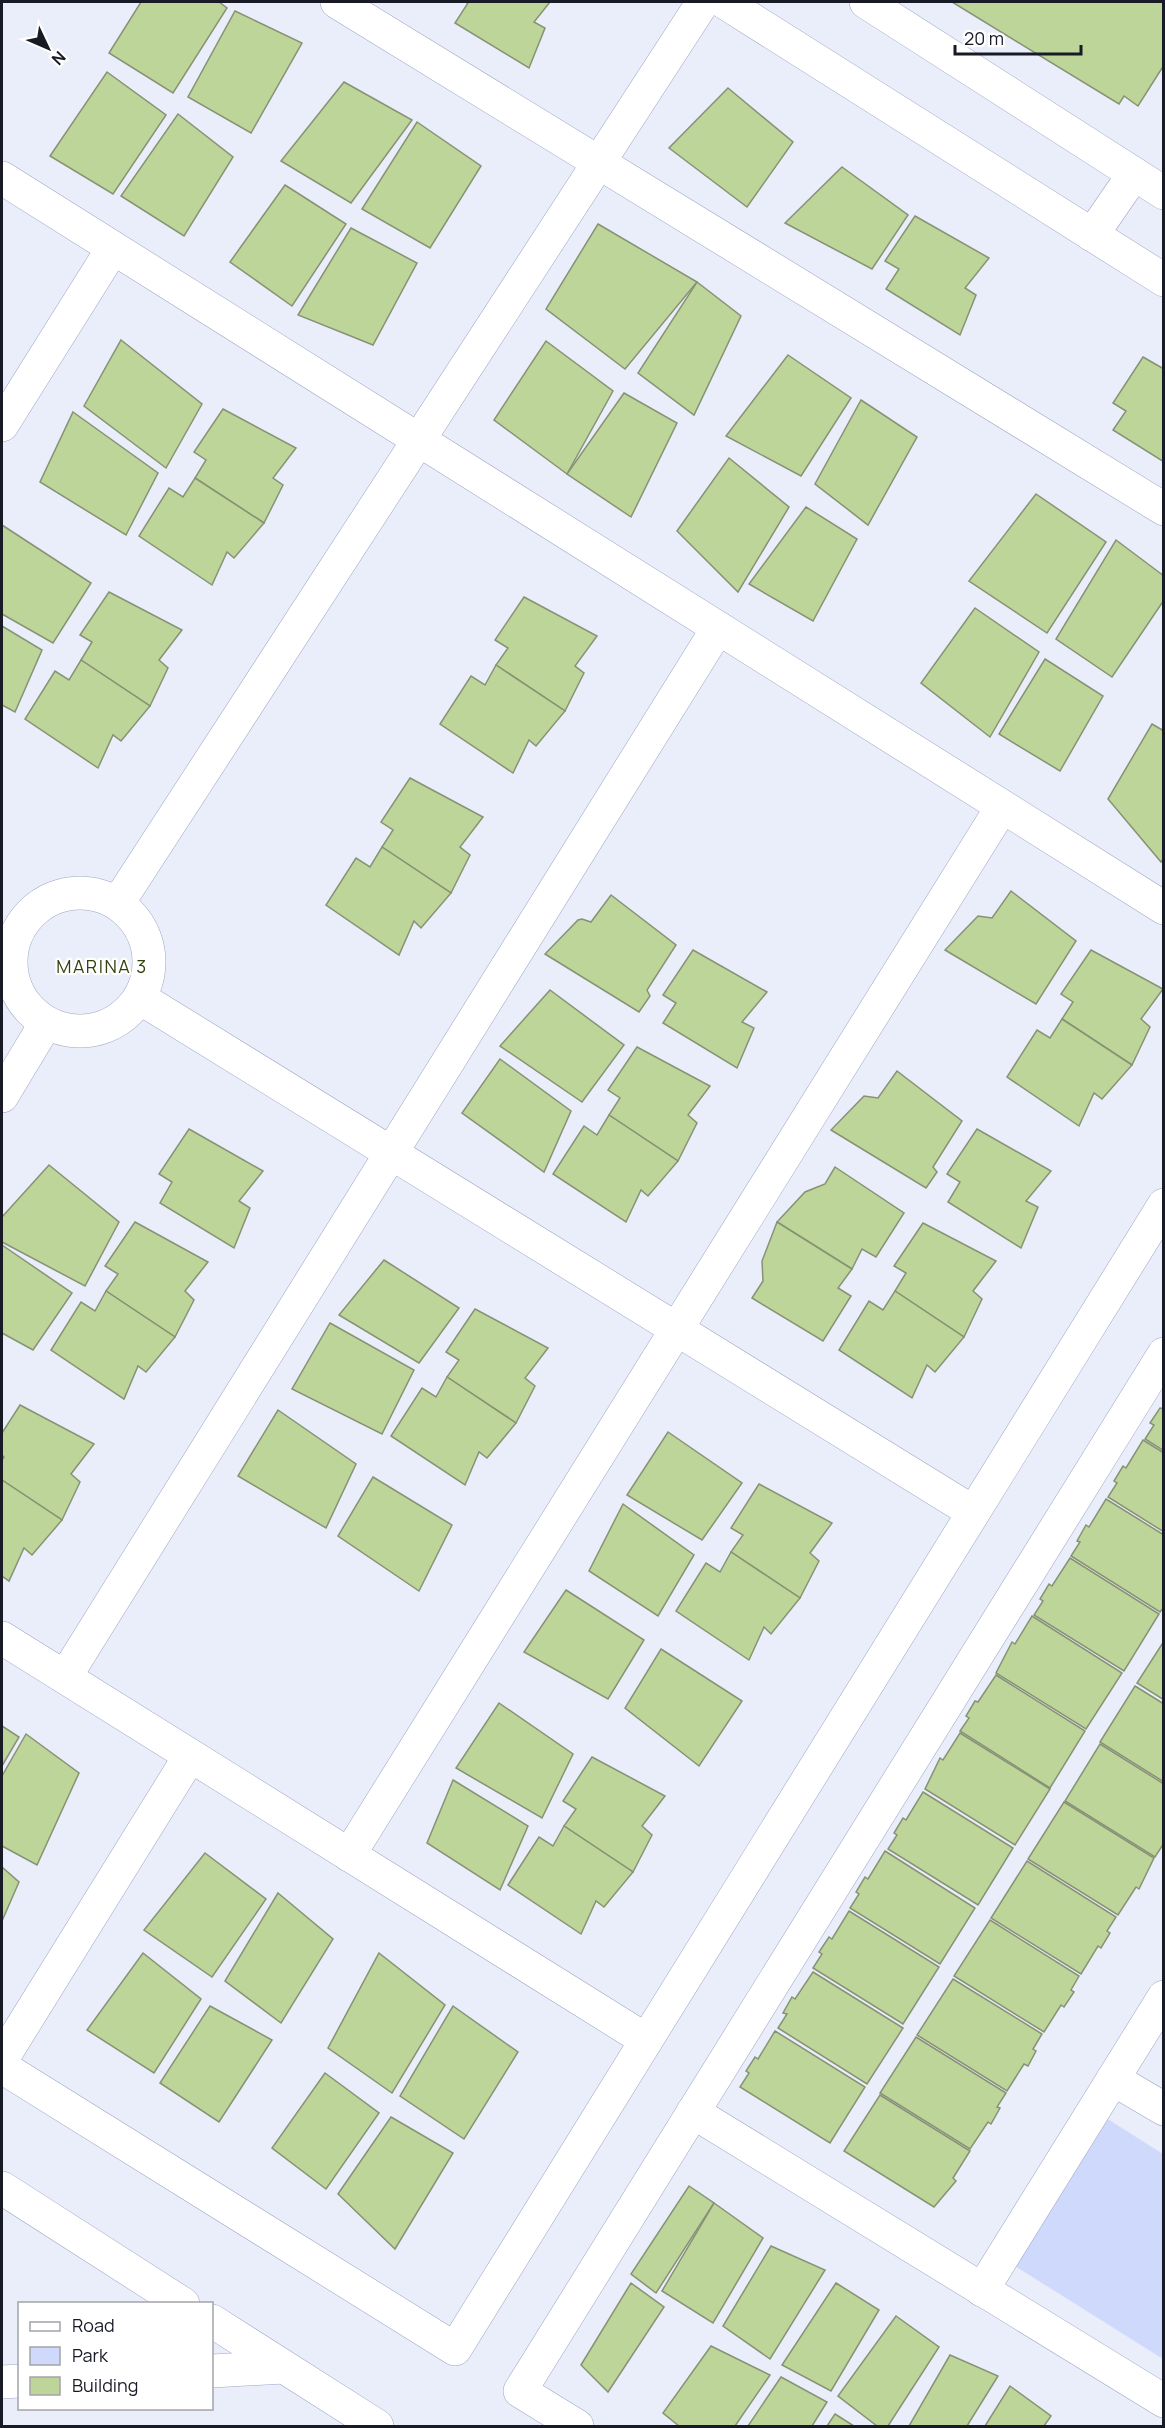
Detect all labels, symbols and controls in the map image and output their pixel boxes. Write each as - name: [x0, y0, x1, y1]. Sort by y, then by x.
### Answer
- north arrow: [18, 18, 78, 78]
- scale bar: [955, 18, 1081, 56]
- text: 20 m: [964, 26, 1004, 50]
- text: N: [47, 47, 71, 70]
- district label: MARINA 3: [56, 954, 148, 978]
- legend: [18, 2302, 213, 2410]
- text: Road: [72, 2313, 115, 2337]
- text: Park: [72, 2343, 109, 2367]
- text: Building: [72, 2373, 138, 2397]

